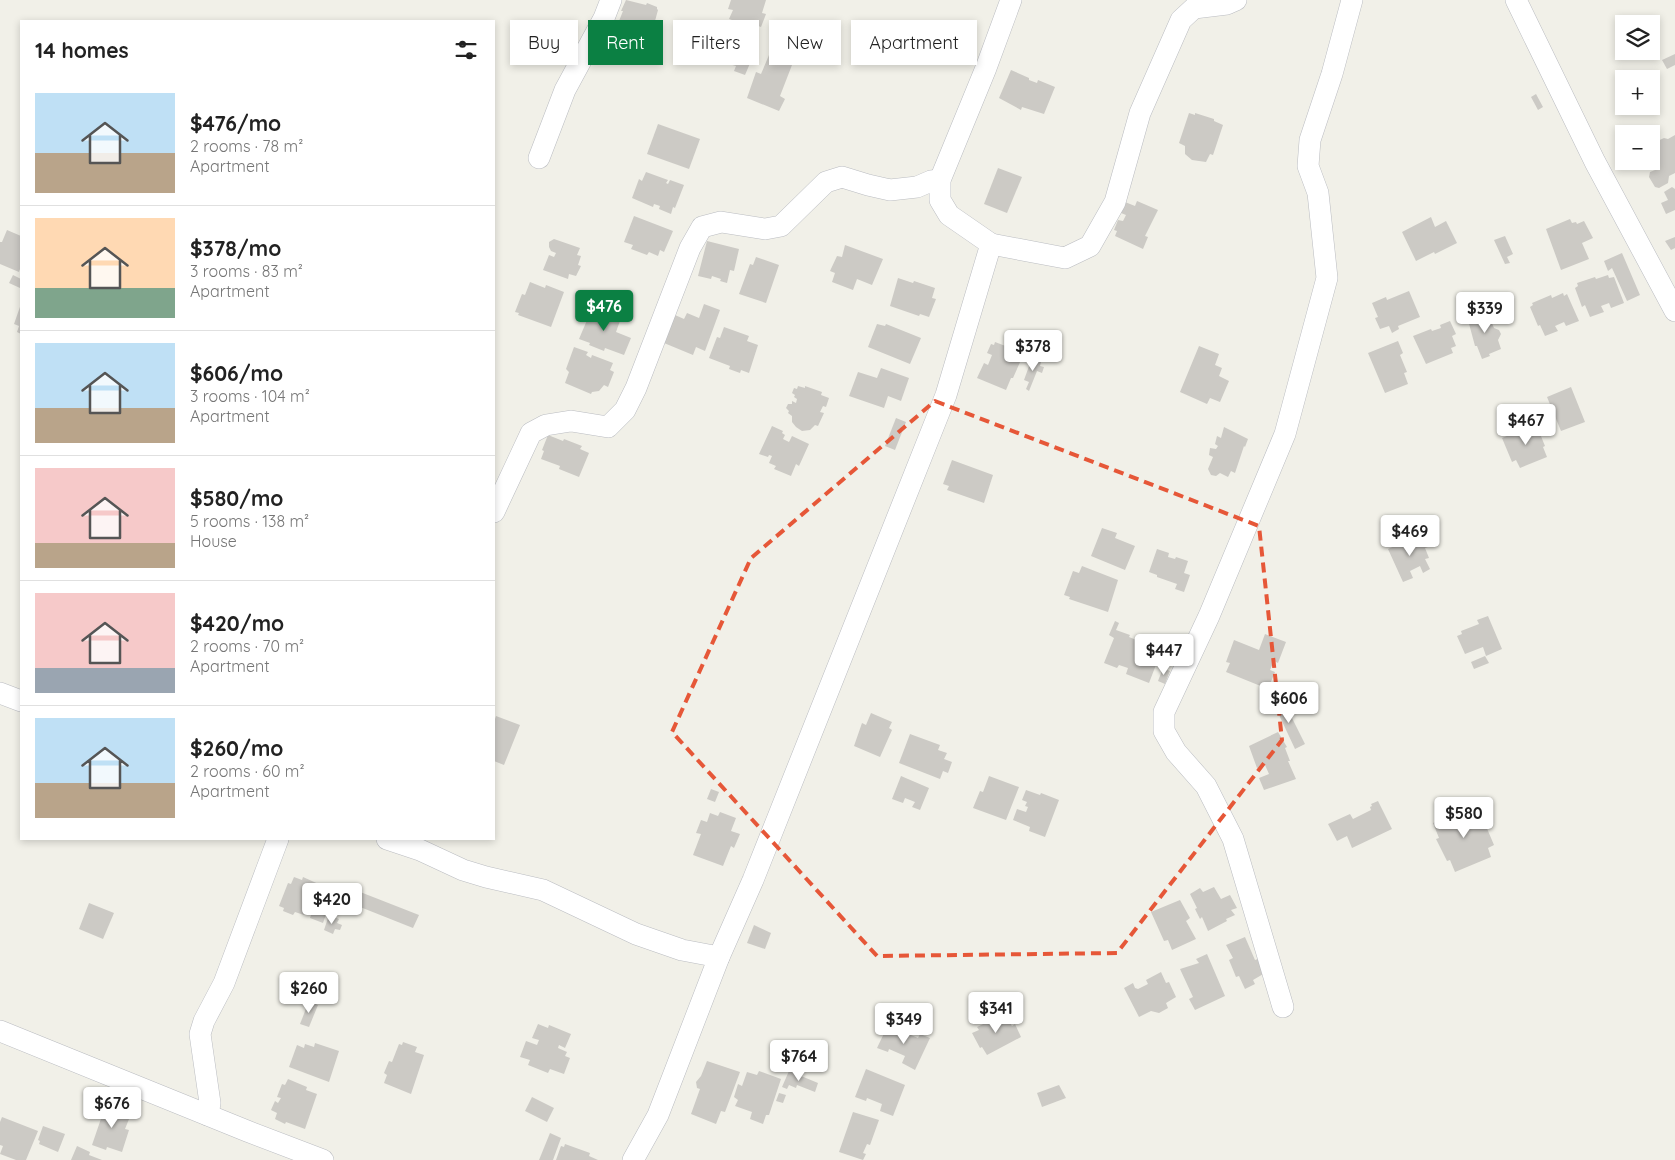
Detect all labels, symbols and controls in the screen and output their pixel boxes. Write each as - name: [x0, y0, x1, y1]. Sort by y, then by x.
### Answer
- map controls: [1615, 15, 1660, 170]
- button: layers: [1615, 15, 1660, 60]
- chip: Buy: [510, 20, 578, 65]
- chip: Rent: [588, 20, 663, 65]
- chip: Filters: [673, 20, 759, 65]
- chip: New: [769, 20, 841, 65]
- chip: Apartment: [851, 20, 977, 65]
- icon: filters: [452, 36, 480, 64]
- text: 14 homes: [35, 37, 129, 63]
- button: +: [1615, 70, 1660, 115]
- text: $476/mo: [190, 110, 281, 136]
- icon: home: [75, 113, 135, 173]
- button: −: [1615, 125, 1660, 170]
- text: 2 rooms · 78 m²: [190, 136, 303, 156]
- text: Apartment: [190, 156, 270, 176]
- text: $378/mo: [190, 235, 281, 261]
- icon: home: [75, 238, 135, 298]
- text: 3 rooms · 83 m²: [190, 261, 303, 281]
- text: Apartment: [190, 281, 270, 301]
- pin: $476: [574, 290, 634, 332]
- pin: $339: [1455, 292, 1515, 334]
- text: $476: [586, 296, 622, 316]
- text: $339: [1467, 298, 1503, 318]
- pin: $378: [1003, 330, 1063, 372]
- text: $378: [1015, 336, 1051, 356]
- text: $606/mo: [190, 360, 283, 386]
- icon: home: [75, 363, 135, 423]
- text: 3 rooms · 104 m²: [190, 386, 310, 406]
- pin: $467: [1496, 404, 1556, 446]
- text: Apartment: [190, 406, 270, 426]
- text: $467: [1508, 410, 1544, 430]
- text: $580/mo: [190, 485, 283, 511]
- icon: home: [75, 488, 135, 548]
- text: 5 rooms · 138 m²: [190, 511, 309, 531]
- pin: $469: [1380, 514, 1440, 557]
- text: $469: [1392, 521, 1428, 541]
- text: House: [190, 531, 237, 551]
- text: $420/mo: [190, 610, 284, 636]
- icon: home: [75, 613, 135, 673]
- pin: $447: [1134, 634, 1194, 676]
- text: 2 rooms · 70 m²: [190, 636, 304, 656]
- text: $447: [1146, 640, 1182, 660]
- text: Apartment: [190, 656, 270, 676]
- pin: $606: [1259, 682, 1319, 724]
- text: $606: [1270, 688, 1308, 708]
- text: $260/mo: [190, 735, 283, 761]
- icon: home: [75, 738, 135, 798]
- text: 2 rooms · 60 m²: [190, 761, 304, 781]
- text: Apartment: [190, 781, 270, 801]
- pin: $580: [1434, 796, 1494, 839]
- text: $580: [1445, 803, 1483, 823]
- pin: $420: [302, 882, 362, 925]
- text: $420: [313, 889, 351, 909]
- pin: $260: [279, 972, 339, 1014]
- text: $260: [290, 978, 328, 998]
- pin: $341: [966, 992, 1026, 1034]
- text: $341: [979, 998, 1013, 1018]
- pin: $349: [874, 1002, 934, 1045]
- text: $349: [886, 1009, 922, 1029]
- pin: $764: [769, 1040, 829, 1082]
- text: $764: [781, 1046, 817, 1066]
- pin: $676: [82, 1086, 142, 1129]
- text: $676: [94, 1093, 130, 1113]

